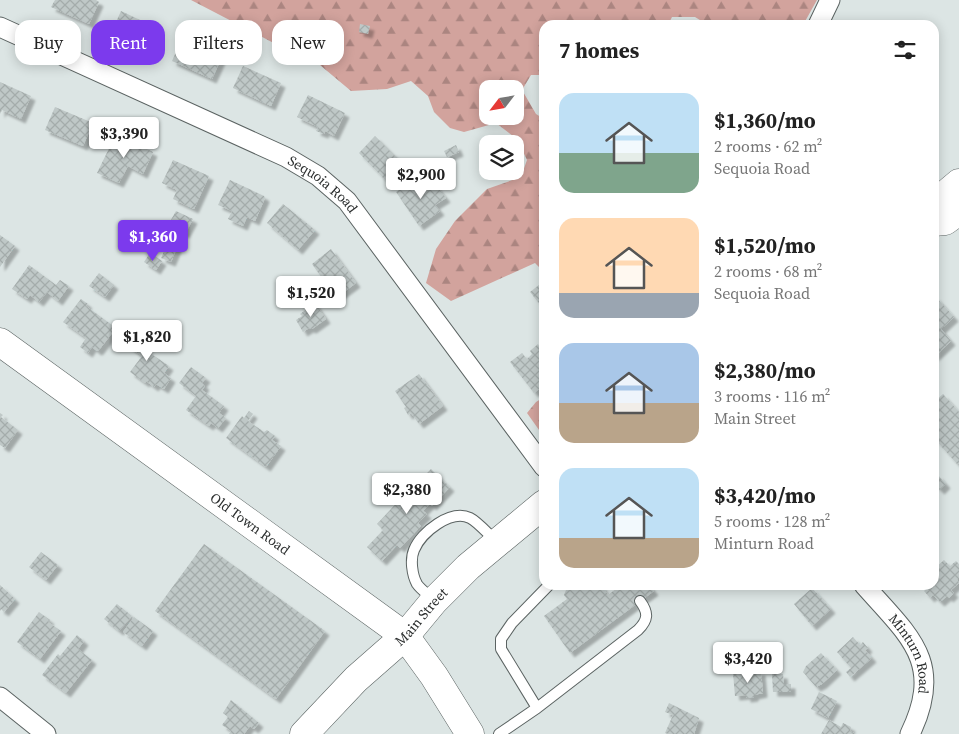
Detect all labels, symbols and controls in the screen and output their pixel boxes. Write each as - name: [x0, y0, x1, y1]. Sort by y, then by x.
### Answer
- chip: Buy: [15, 20, 81, 65]
- chip: Rent: [91, 20, 165, 65]
- chip: Filters: [175, 20, 262, 65]
- chip: New: [272, 20, 344, 65]
- text: 7 homes: [559, 36, 639, 65]
- icon: filters: [891, 36, 919, 64]
- north arrow: [479, 80, 524, 125]
- map controls: [479, 80, 524, 180]
- text: $1,360/mo: [714, 106, 816, 135]
- icon: home: [599, 113, 659, 173]
- pin: $3,390: [83, 116, 165, 159]
- text: $3,390: [100, 122, 148, 144]
- button: layers: [479, 135, 524, 180]
- text: 2 rooms · 62 m²: [714, 135, 822, 157]
- street label: Sequoia Road: [284, 150, 362, 217]
- text: Sequoia Road: [714, 157, 810, 179]
- pin: $2,900: [380, 158, 462, 200]
- text: $2,900: [397, 163, 445, 185]
- pin: $1,360: [112, 220, 194, 262]
- text: $1,360: [129, 225, 177, 247]
- text: $1,520/mo: [714, 231, 816, 260]
- icon: home: [599, 238, 659, 298]
- text: 2 rooms · 68 m²: [714, 260, 822, 282]
- pin: $1,520: [270, 276, 352, 318]
- text: $1,520: [287, 281, 335, 303]
- text: Sequoia Road: [714, 282, 810, 304]
- pin: $1,820: [106, 320, 188, 362]
- text: $1,820: [123, 325, 171, 347]
- text: $2,380/mo: [714, 356, 816, 385]
- icon: home: [599, 363, 659, 423]
- text: 3 rooms · 116 m²: [714, 385, 830, 407]
- text: Main Street: [714, 407, 796, 429]
- pin: $2,380: [366, 472, 448, 515]
- text: $2,380: [383, 478, 431, 500]
- text: $3,420/mo: [714, 481, 816, 510]
- street label: Old Town Road: [206, 488, 294, 559]
- icon: home: [599, 488, 659, 548]
- text: 5 rooms · 128 m²: [714, 510, 830, 532]
- text: Minturn Road: [714, 532, 814, 554]
- street label: Main Street: [390, 583, 452, 651]
- street label: Minturn Road: [884, 609, 934, 695]
- pin: $3,420: [707, 642, 789, 684]
- text: $3,420: [724, 647, 772, 669]

